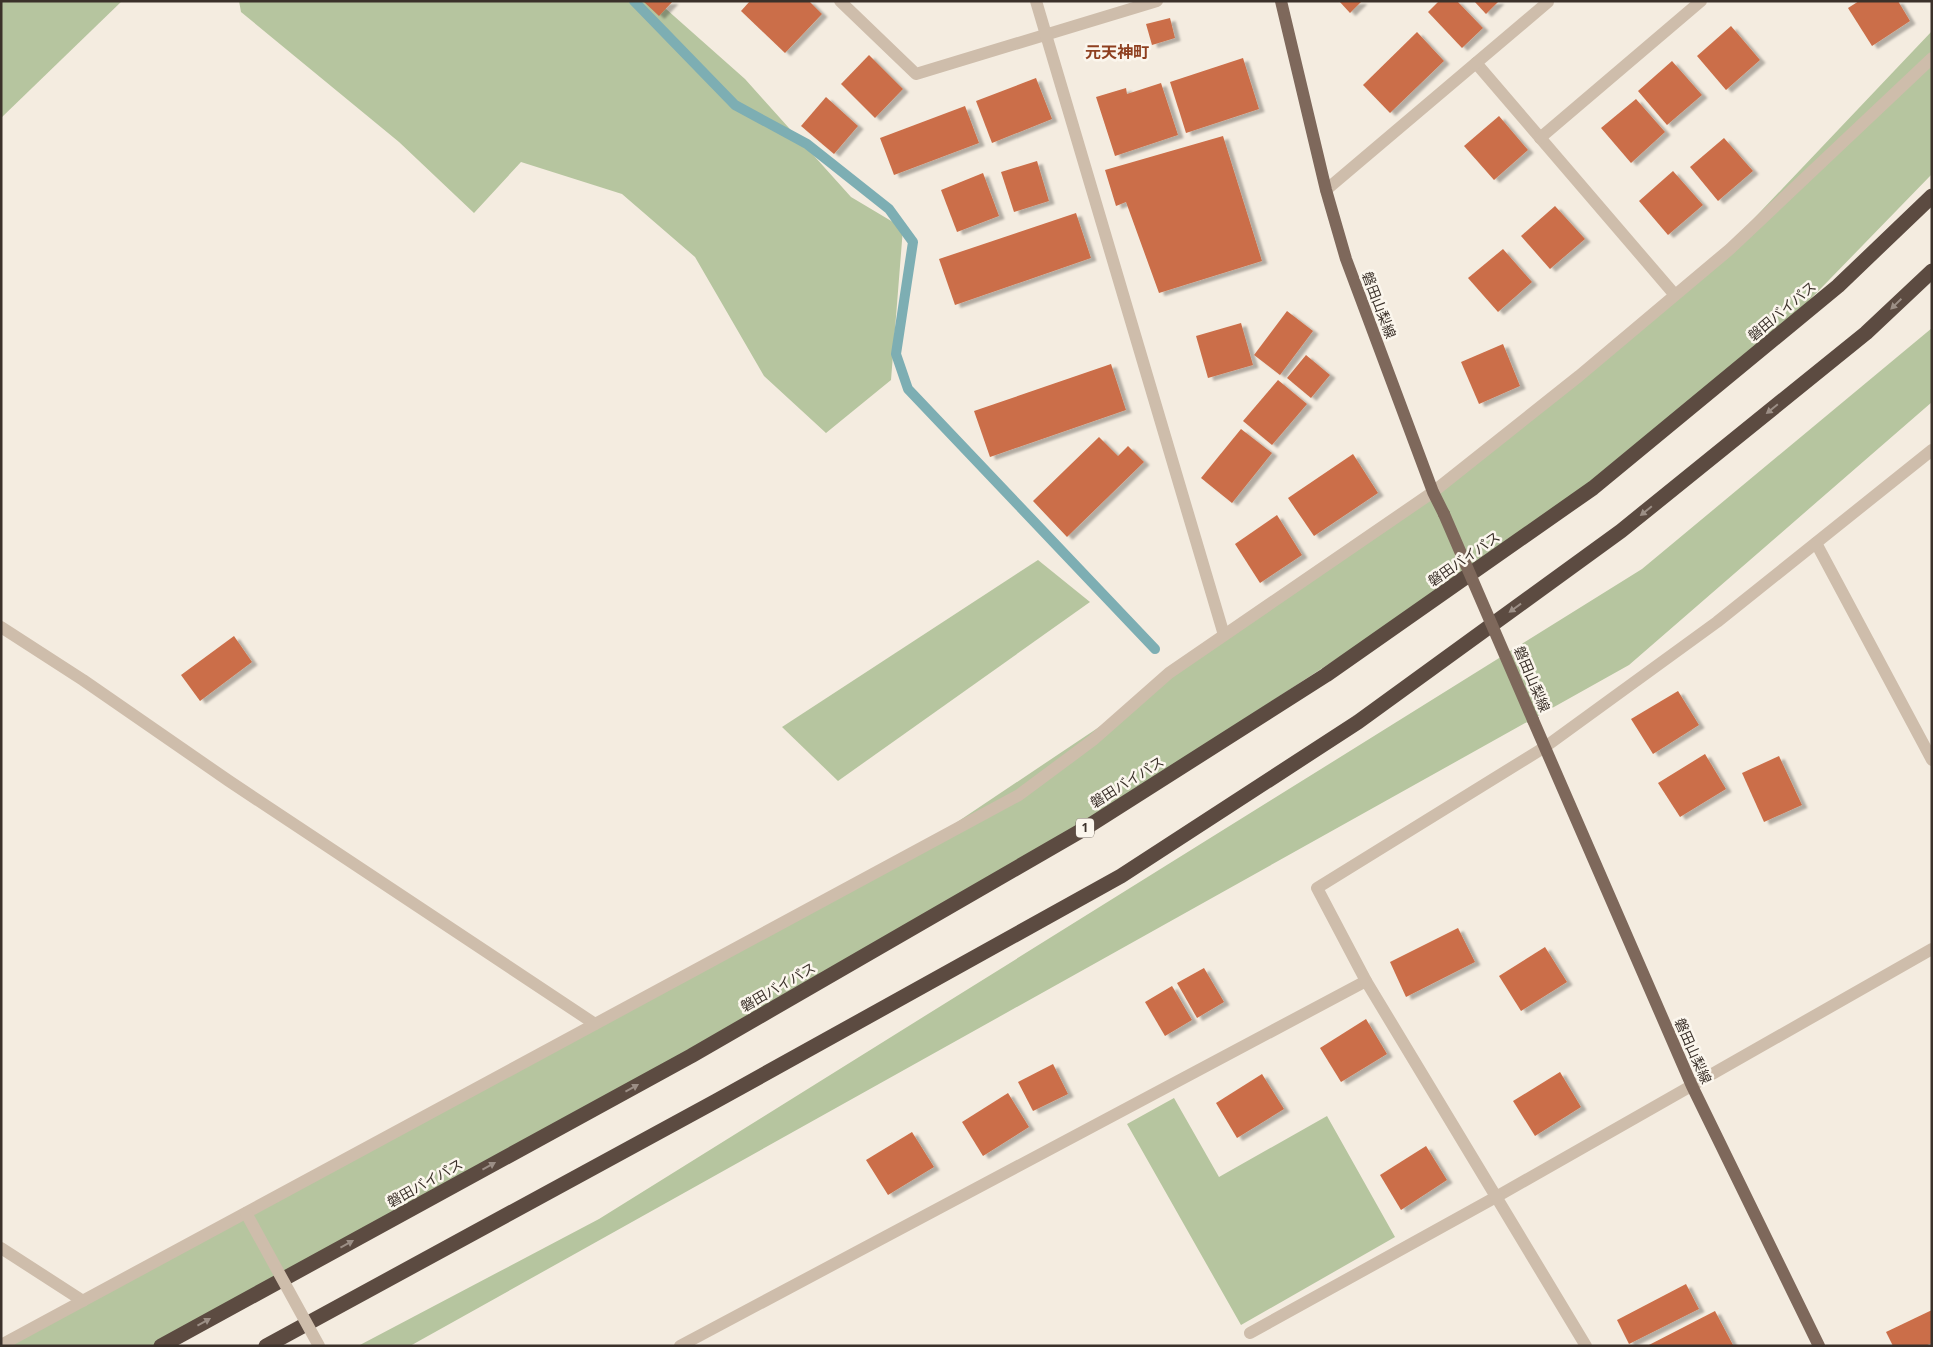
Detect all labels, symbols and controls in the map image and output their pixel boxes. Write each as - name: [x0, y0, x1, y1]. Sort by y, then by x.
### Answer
- district label: 元天神町: [1085, 41, 1149, 63]
- street label: 磐田山梨線: [1358, 269, 1401, 341]
- street label: 磐田バイパス: [1743, 276, 1820, 345]
- one-way arrow: [1891, 298, 1903, 310]
- one-way arrow: [1766, 403, 1779, 414]
- one-way arrow: [1640, 506, 1653, 517]
- street label: 磐田バイパス: [1424, 527, 1503, 590]
- one-way arrow: [1508, 603, 1522, 613]
- street label: 磐田山梨線: [1510, 643, 1555, 715]
- street label: 磐田バイパス: [1086, 751, 1167, 812]
- road number: 1: [1076, 818, 1094, 838]
- street label: 磐田バイパス: [737, 957, 819, 1016]
- street label: 磐田山梨線: [1671, 1015, 1716, 1087]
- one-way arrow: [625, 1084, 638, 1093]
- street label: 磐田バイパス: [384, 1154, 466, 1211]
- one-way arrow: [483, 1162, 496, 1171]
- one-way arrow: [340, 1240, 353, 1249]
- one-way arrow: [197, 1318, 211, 1327]

